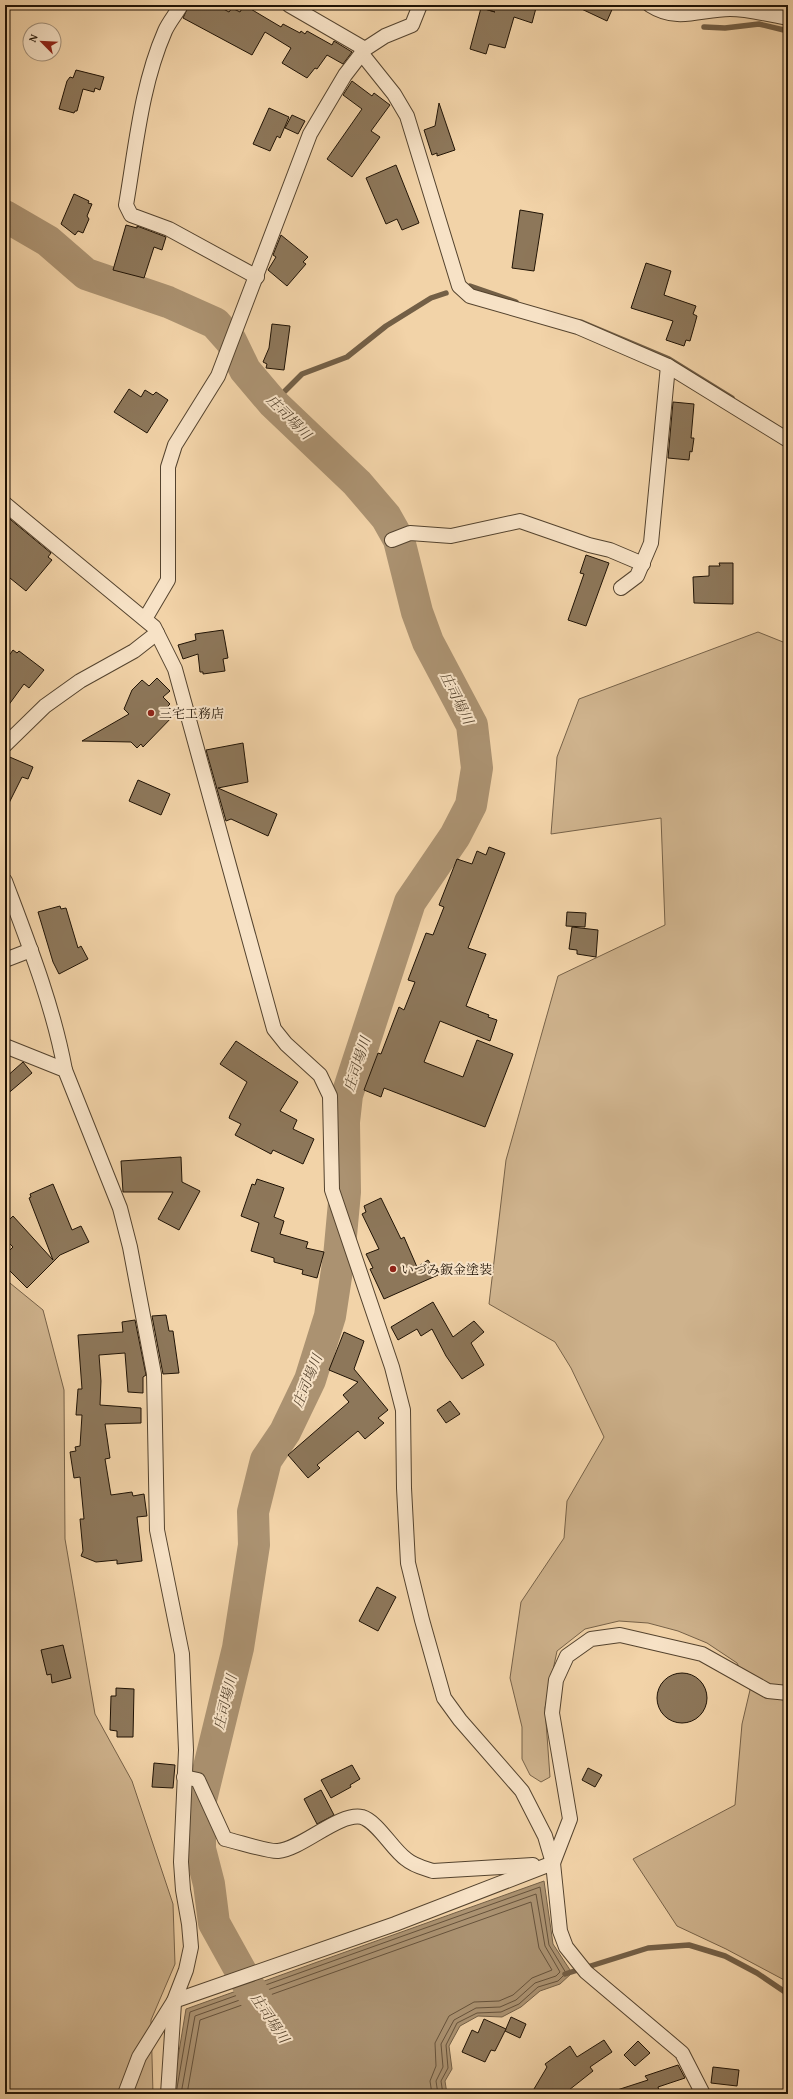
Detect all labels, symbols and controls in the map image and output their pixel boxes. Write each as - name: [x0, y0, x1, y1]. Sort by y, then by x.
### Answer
- north arrow: [22, 22, 62, 62]
- text: N: [24, 31, 42, 45]
- water label: 庄司場川: [262, 390, 317, 445]
- water label: 庄司場川: [436, 668, 479, 729]
- place label: 三宅工務店: [159, 704, 224, 723]
- marker: 三宅工務店: [146, 708, 156, 718]
- water label: 庄司場川: [339, 1032, 376, 1094]
- place label: いづみ鈑金塗装: [401, 1260, 492, 1279]
- marker: いづみ鈑金塗装: [388, 1264, 398, 1274]
- water label: 庄司場川: [287, 1349, 328, 1411]
- water label: 庄司場川: [209, 1670, 242, 1732]
- water label: 庄司場川: [246, 1989, 295, 2048]

